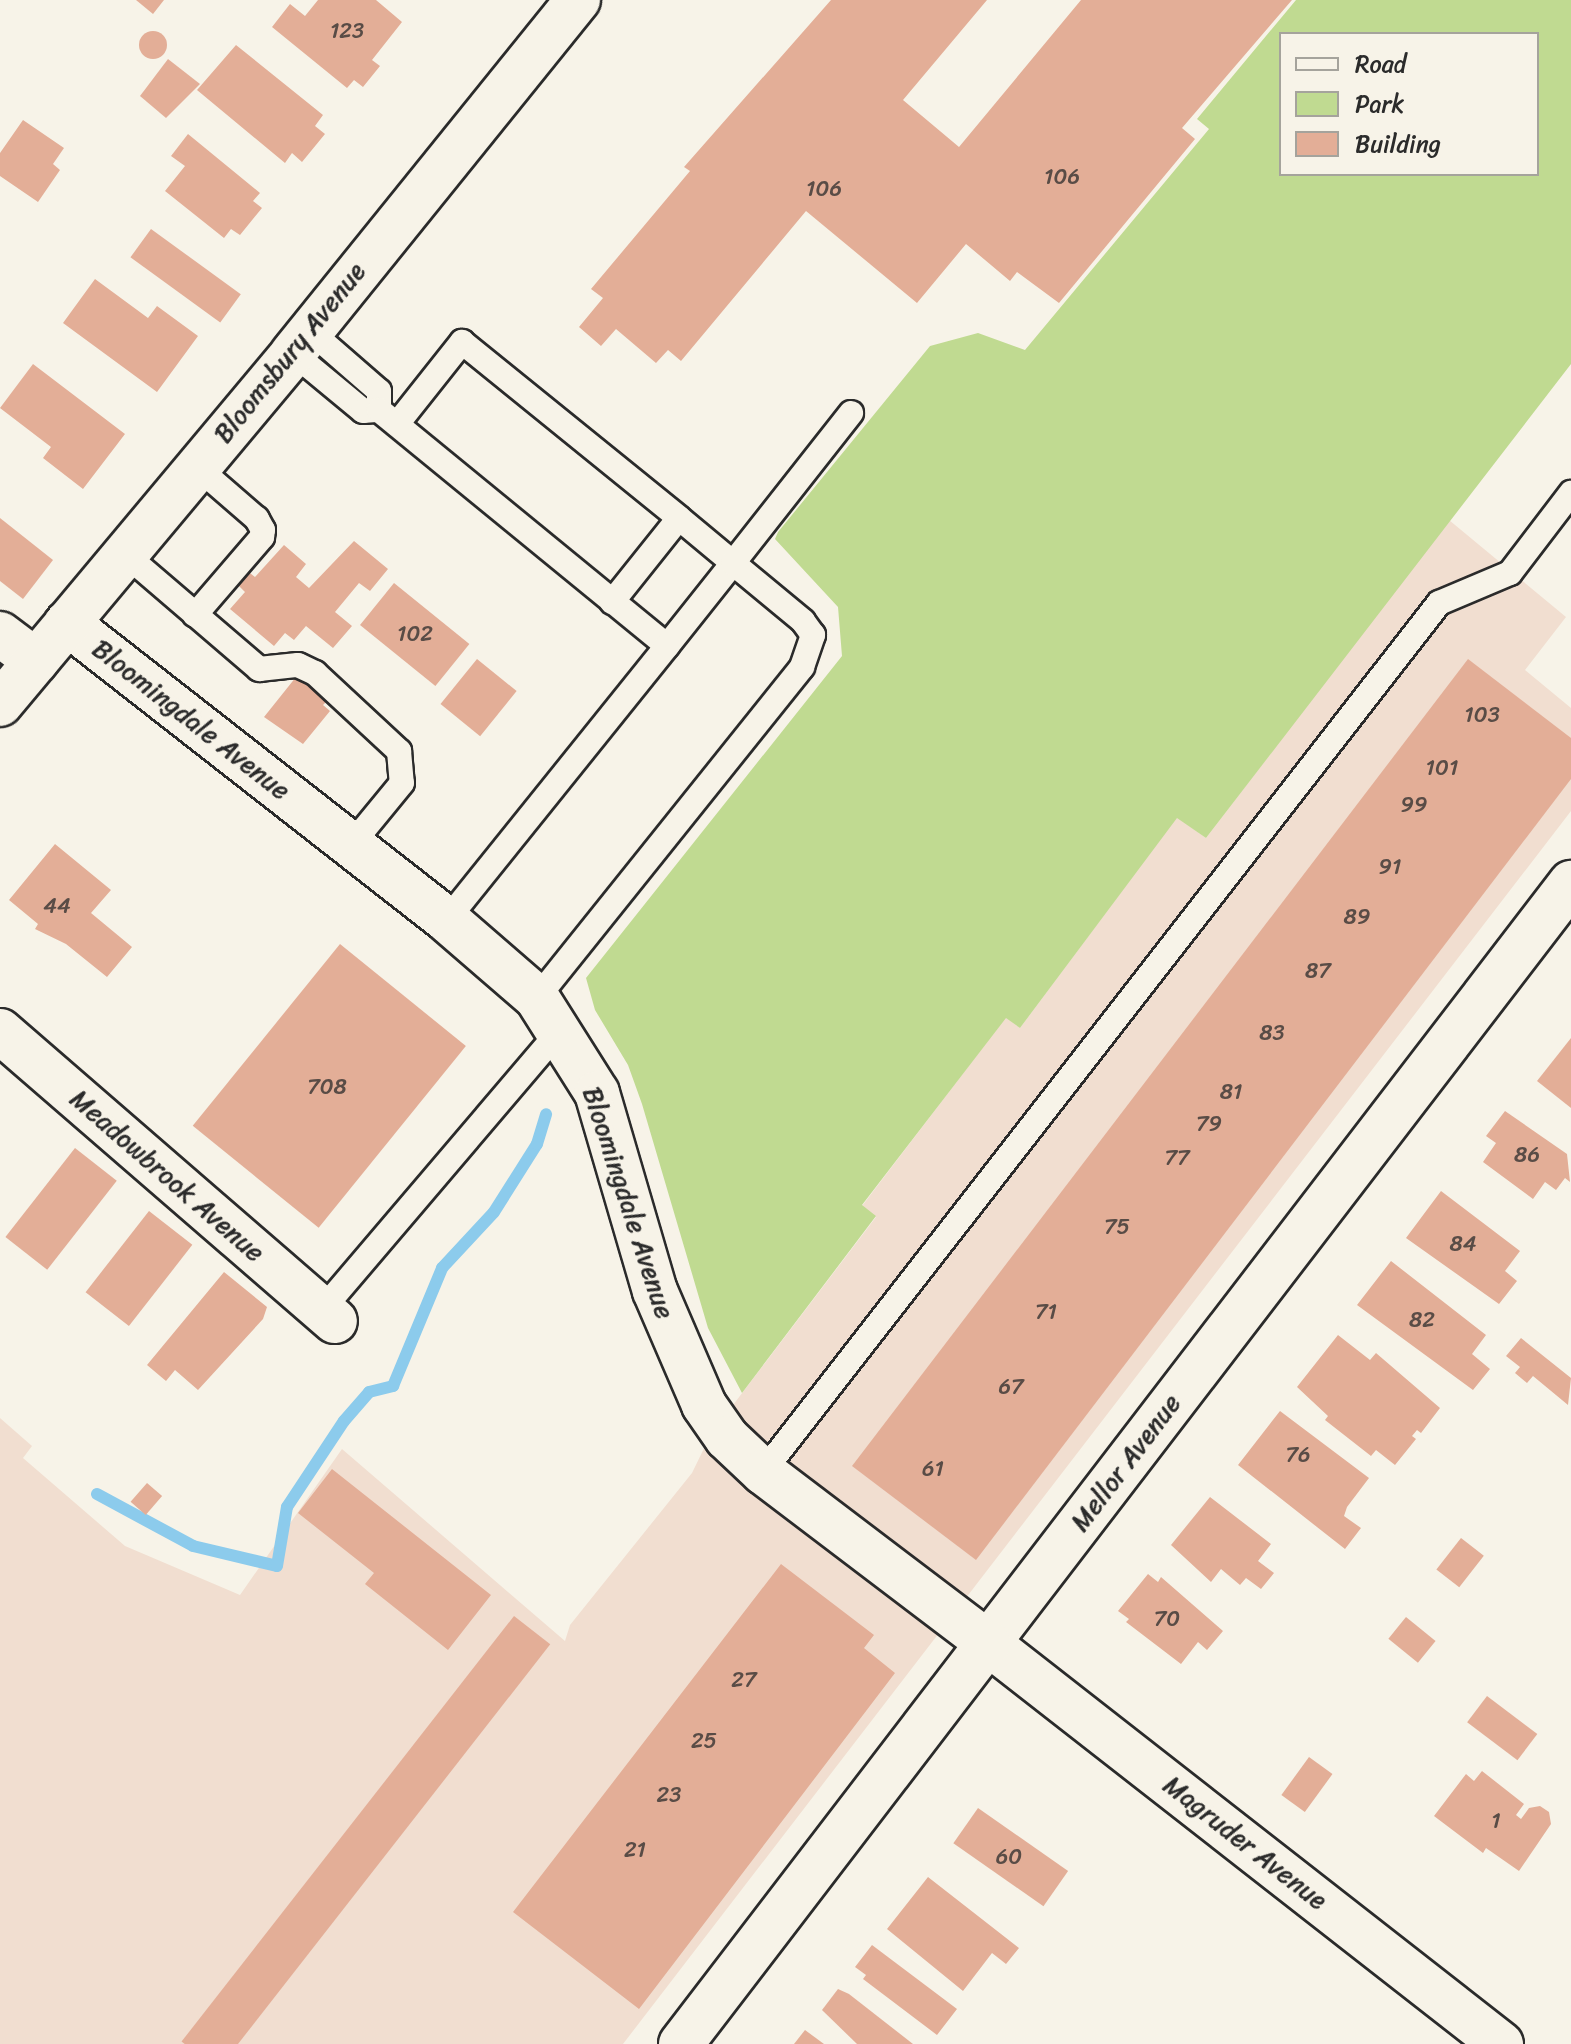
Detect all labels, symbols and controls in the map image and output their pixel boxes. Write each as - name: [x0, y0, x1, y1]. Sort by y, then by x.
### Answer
- house number: 123: [330, 18, 364, 44]
- legend: [1279, 32, 1539, 176]
- text: Road: [1355, 43, 1406, 85]
- text: Park: [1355, 83, 1404, 125]
- text: Building: [1355, 123, 1441, 165]
- house number: 106: [1044, 164, 1080, 190]
- house number: 106: [806, 176, 842, 202]
- street label: Bloomsbury Avenue: [208, 257, 372, 449]
- house number: 102: [397, 621, 433, 647]
- street label: Bloomingdale Avenue: [86, 633, 296, 807]
- house number: 103: [1464, 702, 1500, 728]
- house number: 101: [1426, 755, 1458, 781]
- house number: 99: [1400, 792, 1428, 818]
- house number: 91: [1379, 854, 1401, 880]
- house number: 44: [43, 893, 71, 919]
- house number: 89: [1344, 904, 1370, 930]
- house number: 87: [1305, 958, 1331, 984]
- house number: 83: [1259, 1020, 1285, 1046]
- house number: 708: [307, 1074, 347, 1100]
- house number: 81: [1220, 1079, 1242, 1105]
- street label: Meadowbrook Avenue: [64, 1083, 270, 1269]
- street label: Bloomingdale Avenue: [576, 1083, 680, 1323]
- house number: 79: [1196, 1111, 1222, 1137]
- house number: 86: [1514, 1142, 1540, 1168]
- house number: 77: [1164, 1145, 1190, 1171]
- house number: 75: [1104, 1214, 1130, 1240]
- house number: 84: [1449, 1231, 1477, 1257]
- house number: 71: [1035, 1299, 1057, 1325]
- house number: 82: [1409, 1307, 1435, 1333]
- house number: 67: [998, 1374, 1024, 1400]
- street label: Mellor Avenue: [1064, 1389, 1188, 1537]
- house number: 76: [1285, 1442, 1311, 1468]
- house number: 61: [922, 1456, 944, 1482]
- house number: 70: [1154, 1606, 1180, 1632]
- house number: 27: [731, 1667, 757, 1693]
- house number: 25: [691, 1728, 717, 1754]
- street label: Magruder Avenue: [1157, 1770, 1333, 1916]
- house number: 23: [657, 1782, 681, 1808]
- house number: 1: [1491, 1808, 1501, 1834]
- house number: 21: [624, 1837, 646, 1863]
- house number: 60: [996, 1844, 1022, 1870]

